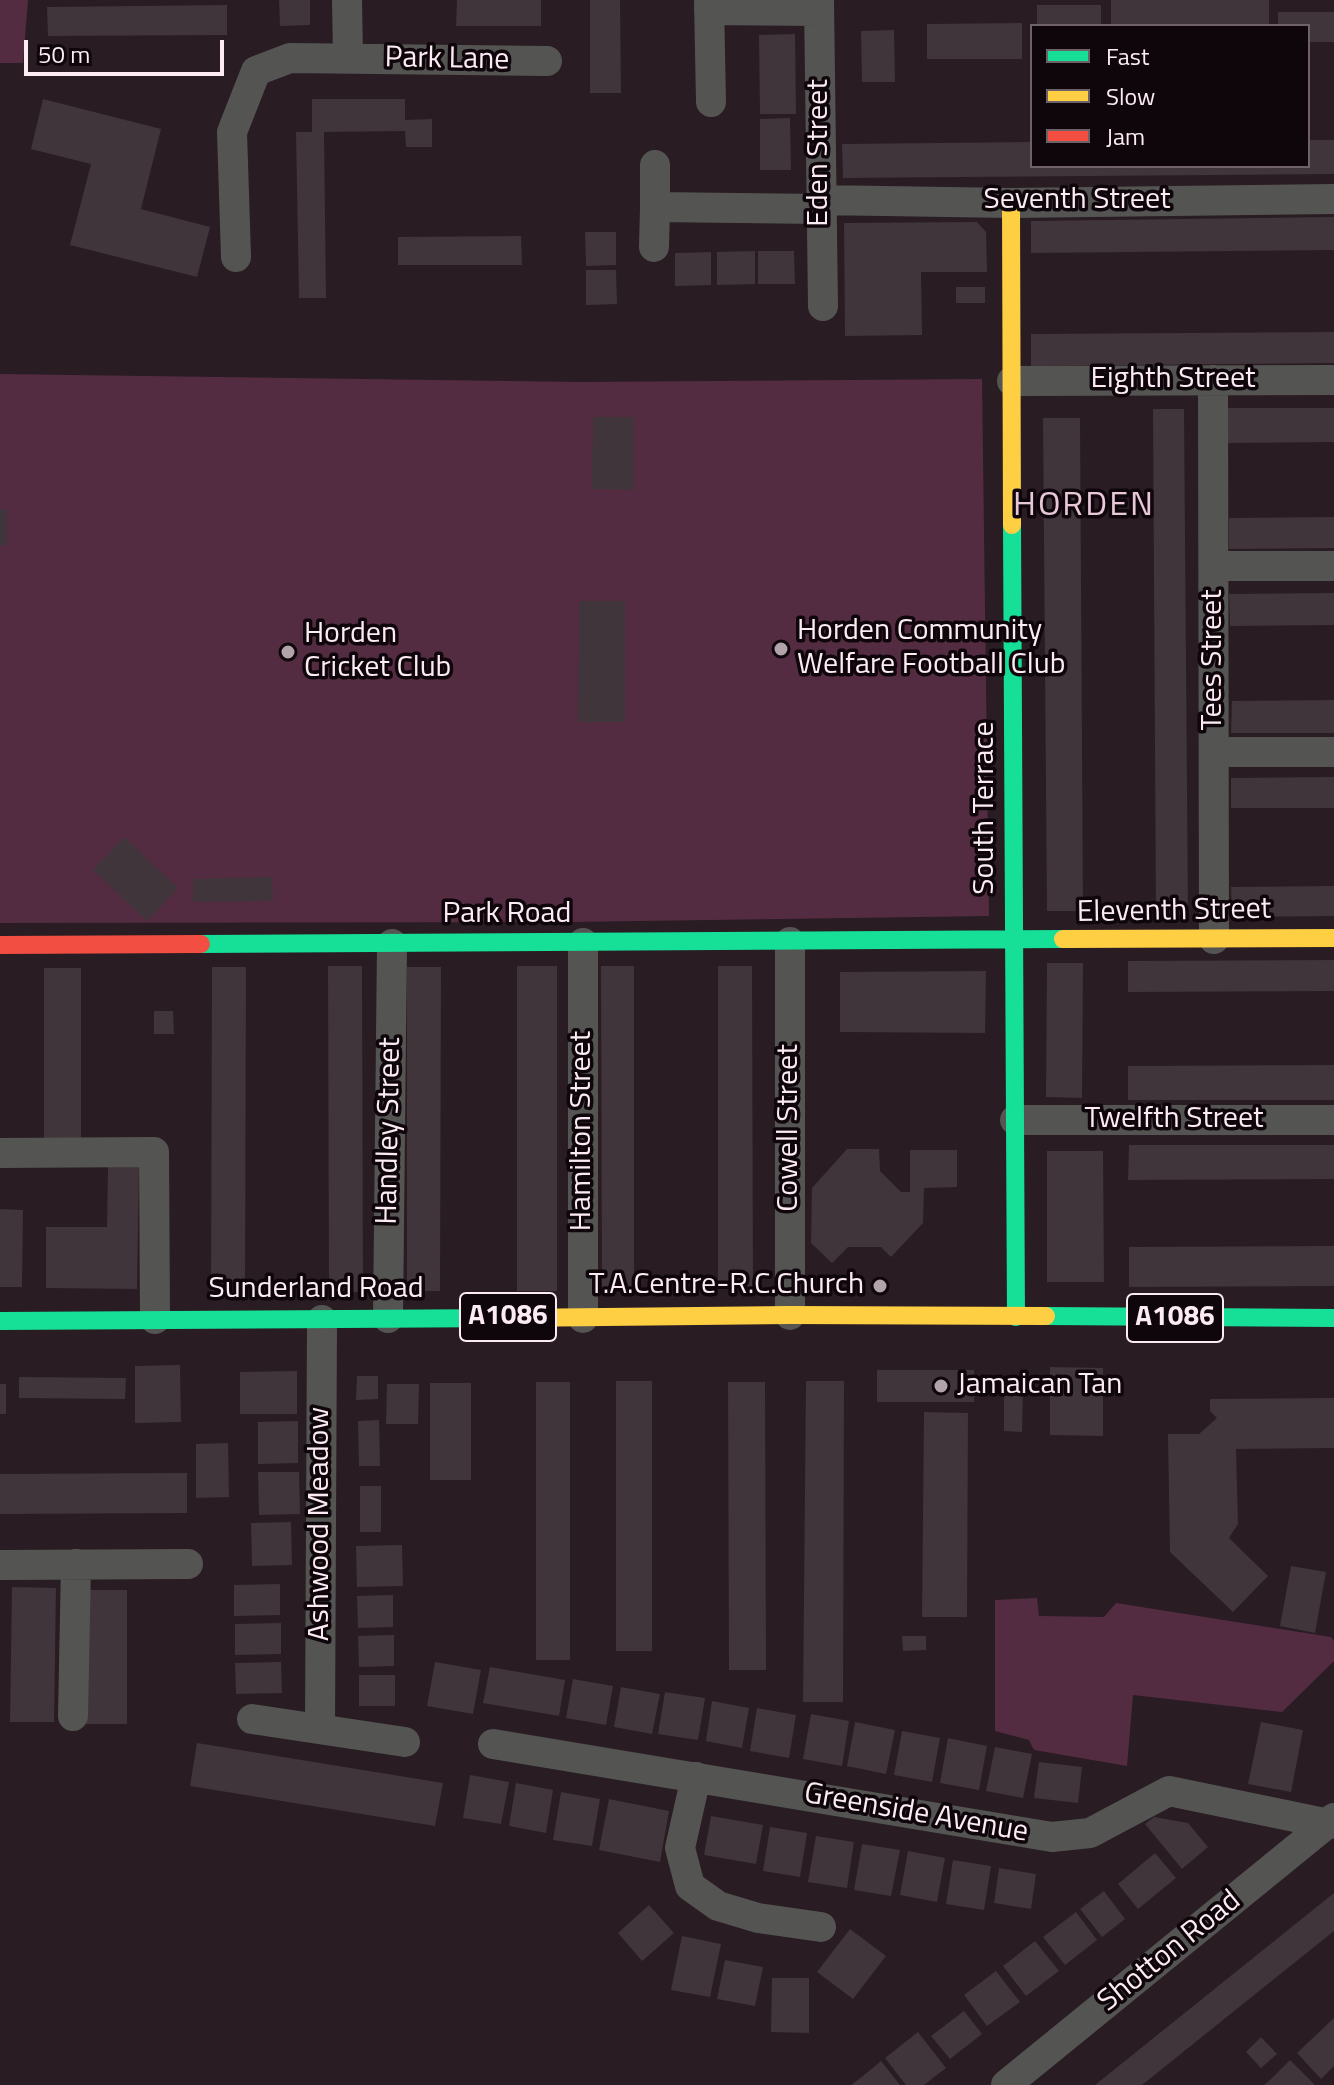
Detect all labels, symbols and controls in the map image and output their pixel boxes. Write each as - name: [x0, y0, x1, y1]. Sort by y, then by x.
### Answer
- scale bar: [28, 24, 228, 74]
- legend: [1030, 24, 1310, 168]
- text: 50 m: [38, 36, 90, 72]
- text: Fast: [1106, 38, 1149, 74]
- street label: Park Lane: [384, 41, 510, 79]
- text: Slow: [1106, 78, 1155, 114]
- street label: Eden Street: [802, 79, 838, 227]
- text: Jam: [1106, 118, 1145, 154]
- street label: Seventh Street: [983, 183, 1171, 219]
- street label: Eighth Street: [1090, 362, 1256, 398]
- district label: HORDEN: [1013, 487, 1155, 527]
- street label: Tees Street: [1196, 589, 1232, 731]
- place label: Horden Community Welfare Football Club: [797, 614, 1065, 684]
- place label: Horden Cricket Club: [304, 617, 451, 688]
- marker: Horden Community Welfare Football Club: [772, 640, 790, 658]
- marker: Horden Cricket Club: [279, 643, 297, 661]
- street label: South Terrace: [968, 721, 1004, 895]
- street label: Eleventh Street: [1077, 892, 1271, 932]
- street label: Park Road: [443, 897, 571, 933]
- street label: Hamilton Street: [565, 1031, 601, 1231]
- street label: Handley Street: [370, 1037, 410, 1225]
- street label: Cowell Street: [772, 1044, 808, 1212]
- street label: Twelfth Street: [1084, 1102, 1264, 1138]
- place label: T.A.Centre-R.C.Church: [589, 1268, 864, 1304]
- street label: Sunderland Road: [208, 1272, 424, 1308]
- marker: T.A.Centre-R.C.Church: [871, 1277, 889, 1295]
- road number: A1086: [460, 1293, 556, 1341]
- road number: A1086: [1127, 1294, 1223, 1342]
- place label: Jamaican Tan: [957, 1368, 1122, 1404]
- marker: Jamaican Tan: [932, 1377, 950, 1395]
- street label: Ashwood Meadow: [303, 1407, 339, 1641]
- street label: Greenside Avenue: [801, 1777, 1031, 1851]
- street label: Shotton Road: [1092, 1884, 1248, 2020]

